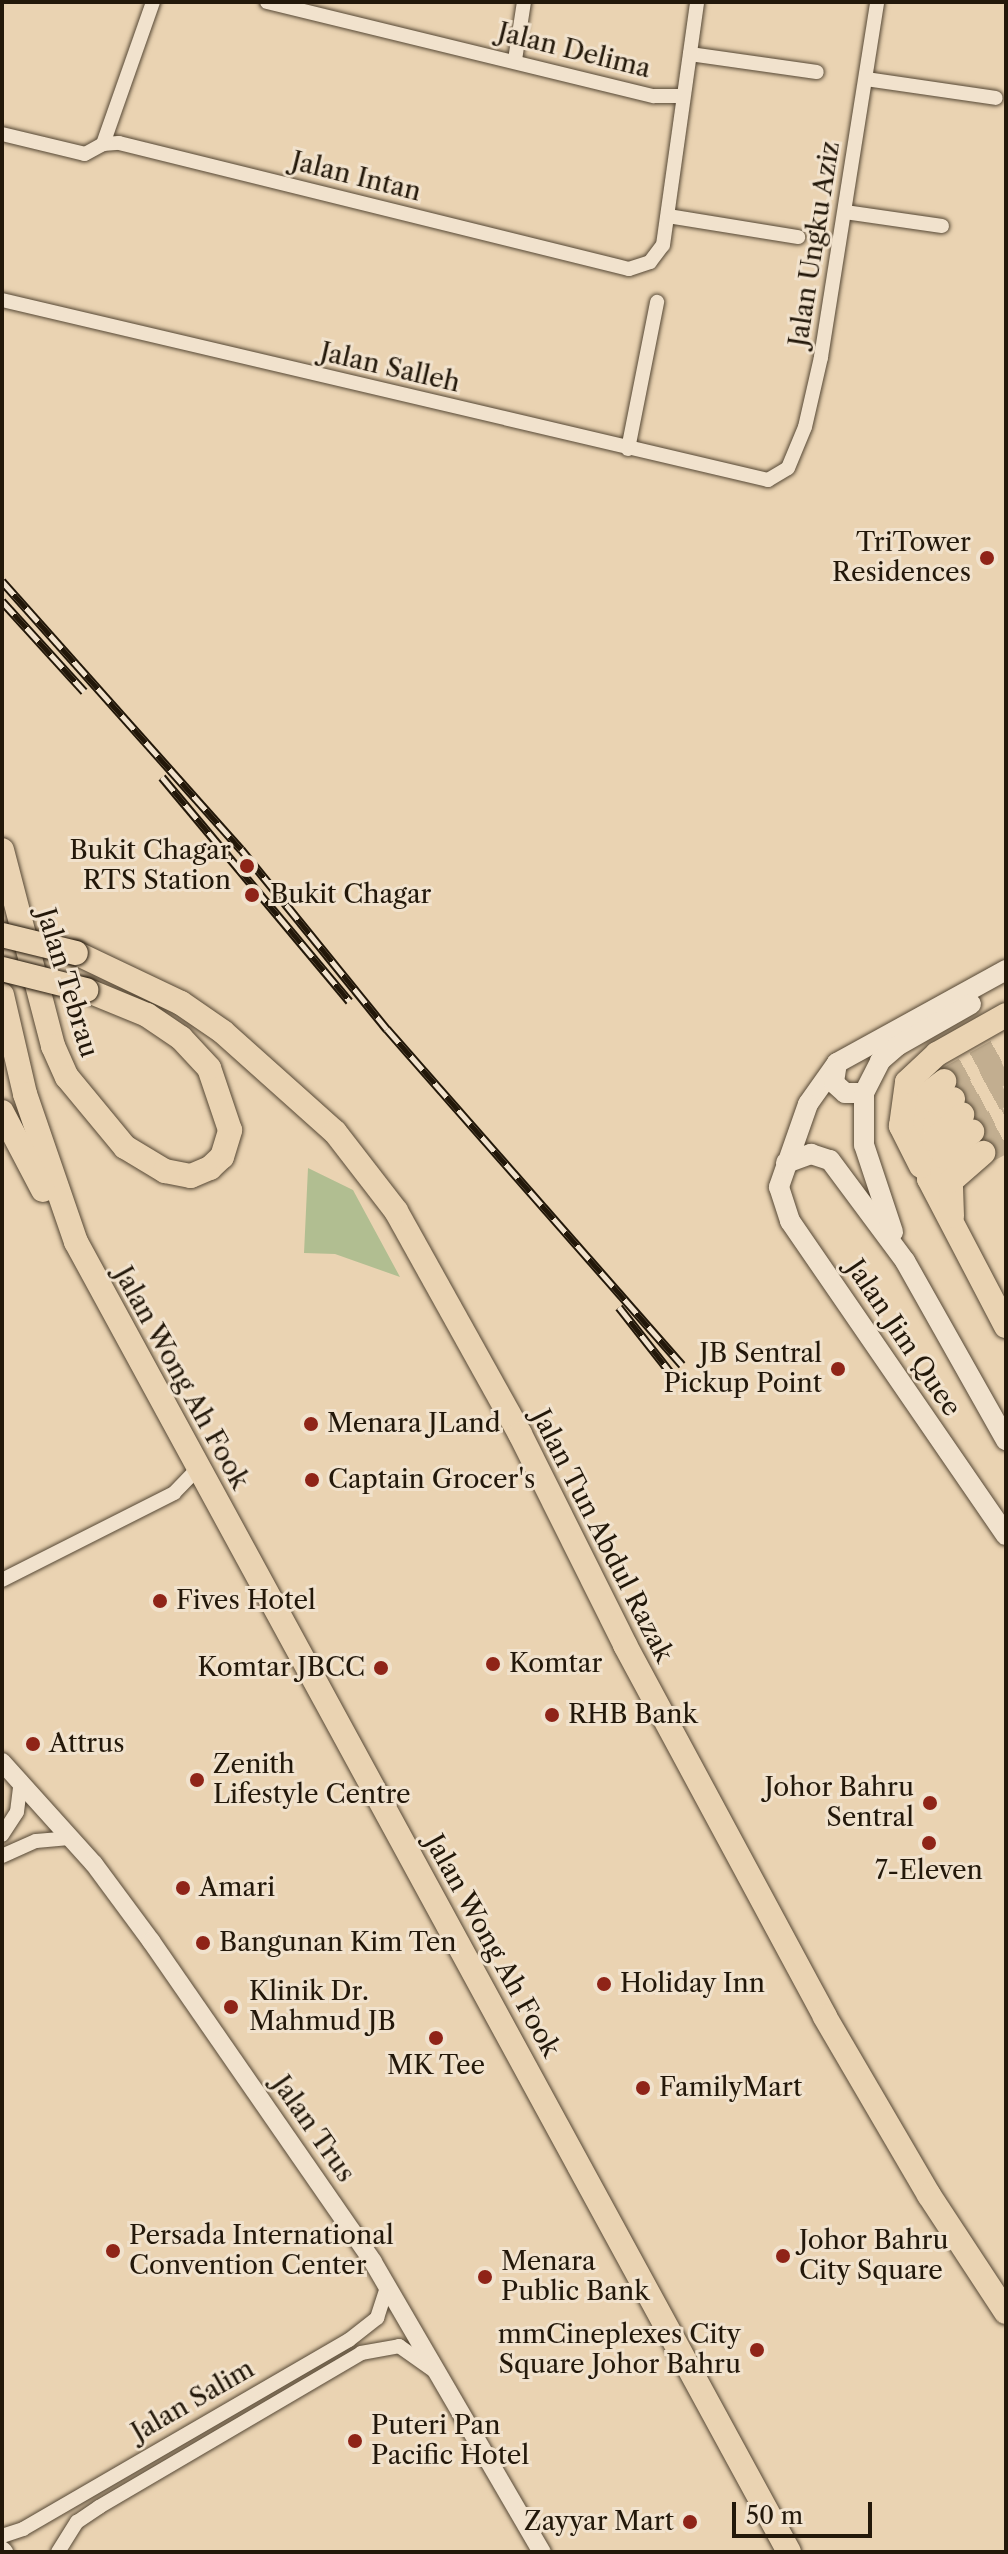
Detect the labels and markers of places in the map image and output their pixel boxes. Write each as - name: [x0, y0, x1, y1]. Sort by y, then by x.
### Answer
- place label: TriTower Residences: [832, 527, 971, 588]
- marker: TriTower Residences: [978, 549, 996, 567]
- place label: Bukit Chagar RTS Station: [69, 835, 231, 896]
- marker: Bukit Chagar RTS Station: [238, 857, 256, 875]
- place label: Bukit Chagar: [270, 879, 432, 911]
- marker: Bukit Chagar: [241, 884, 263, 906]
- place label: JB Sentral Pickup Point: [663, 1338, 822, 1400]
- marker: JB Sentral Pickup Point: [829, 1360, 847, 1378]
- place label: Menara JLand: [327, 1408, 501, 1440]
- marker: Menara JLand: [302, 1415, 320, 1433]
- place label: Captain Grocer's: [328, 1464, 535, 1496]
- marker: Captain Grocer's: [303, 1471, 321, 1489]
- place label: Fives Hotel: [176, 1585, 316, 1617]
- marker: Fives Hotel: [151, 1592, 169, 1610]
- place label: Komtar: [509, 1648, 602, 1680]
- place label: Komtar JBCC: [197, 1652, 365, 1684]
- marker: Komtar: [484, 1655, 502, 1673]
- marker: Komtar JBCC: [372, 1659, 390, 1677]
- place label: RHB Bank: [568, 1699, 698, 1731]
- marker: RHB Bank: [543, 1706, 561, 1724]
- place label: Attrus: [49, 1728, 125, 1760]
- marker: Attrus: [24, 1735, 42, 1753]
- place label: Zenith Lifestyle Centre: [213, 1749, 411, 1810]
- marker: Zenith Lifestyle Centre: [188, 1771, 206, 1789]
- place label: Johor Bahru Sentral: [764, 1772, 914, 1834]
- marker: Johor Bahru Sentral: [921, 1794, 939, 1812]
- marker: 7-Eleven: [920, 1834, 938, 1852]
- place label: 7-Eleven: [875, 1855, 983, 1887]
- place label: Amari: [199, 1872, 275, 1904]
- marker: Amari: [174, 1879, 192, 1897]
- place label: Bangunan Kim Ten: [219, 1927, 457, 1959]
- marker: Bangunan Kim Ten: [194, 1934, 212, 1952]
- place label: Holiday Inn: [620, 1968, 766, 2000]
- marker: Holiday Inn: [595, 1975, 613, 1993]
- place label: Klinik Dr. Mahmud JB: [249, 1976, 396, 2038]
- marker: Klinik Dr. Mahmud JB: [220, 1996, 242, 2018]
- marker: MK Tee: [427, 2029, 445, 2047]
- place label: MK Tee: [386, 2050, 486, 2082]
- place label: FamilyMart: [659, 2072, 802, 2104]
- marker: FamilyMart: [634, 2079, 652, 2097]
- place label: Persada International Convention Center: [129, 2220, 394, 2282]
- place label: Johor Bahru City Square: [799, 2225, 949, 2286]
- marker: Persada International Convention Center: [104, 2242, 122, 2260]
- place label: Menara Public Bank: [501, 2246, 649, 2308]
- marker: Johor Bahru City Square: [774, 2247, 792, 2265]
- marker: Menara Public Bank: [476, 2268, 494, 2286]
- place label: mmCineplexes City Square Johor Bahru: [498, 2319, 741, 2380]
- marker: mmCineplexes City Square Johor Bahru: [748, 2341, 766, 2359]
- place label: Puteri Pan Pacific Hotel: [371, 2410, 529, 2472]
- marker: Puteri Pan Pacific Hotel: [346, 2432, 364, 2450]
- place label: Zayyar Mart: [524, 2506, 674, 2538]
- marker: Zayyar Mart: [681, 2513, 699, 2531]

